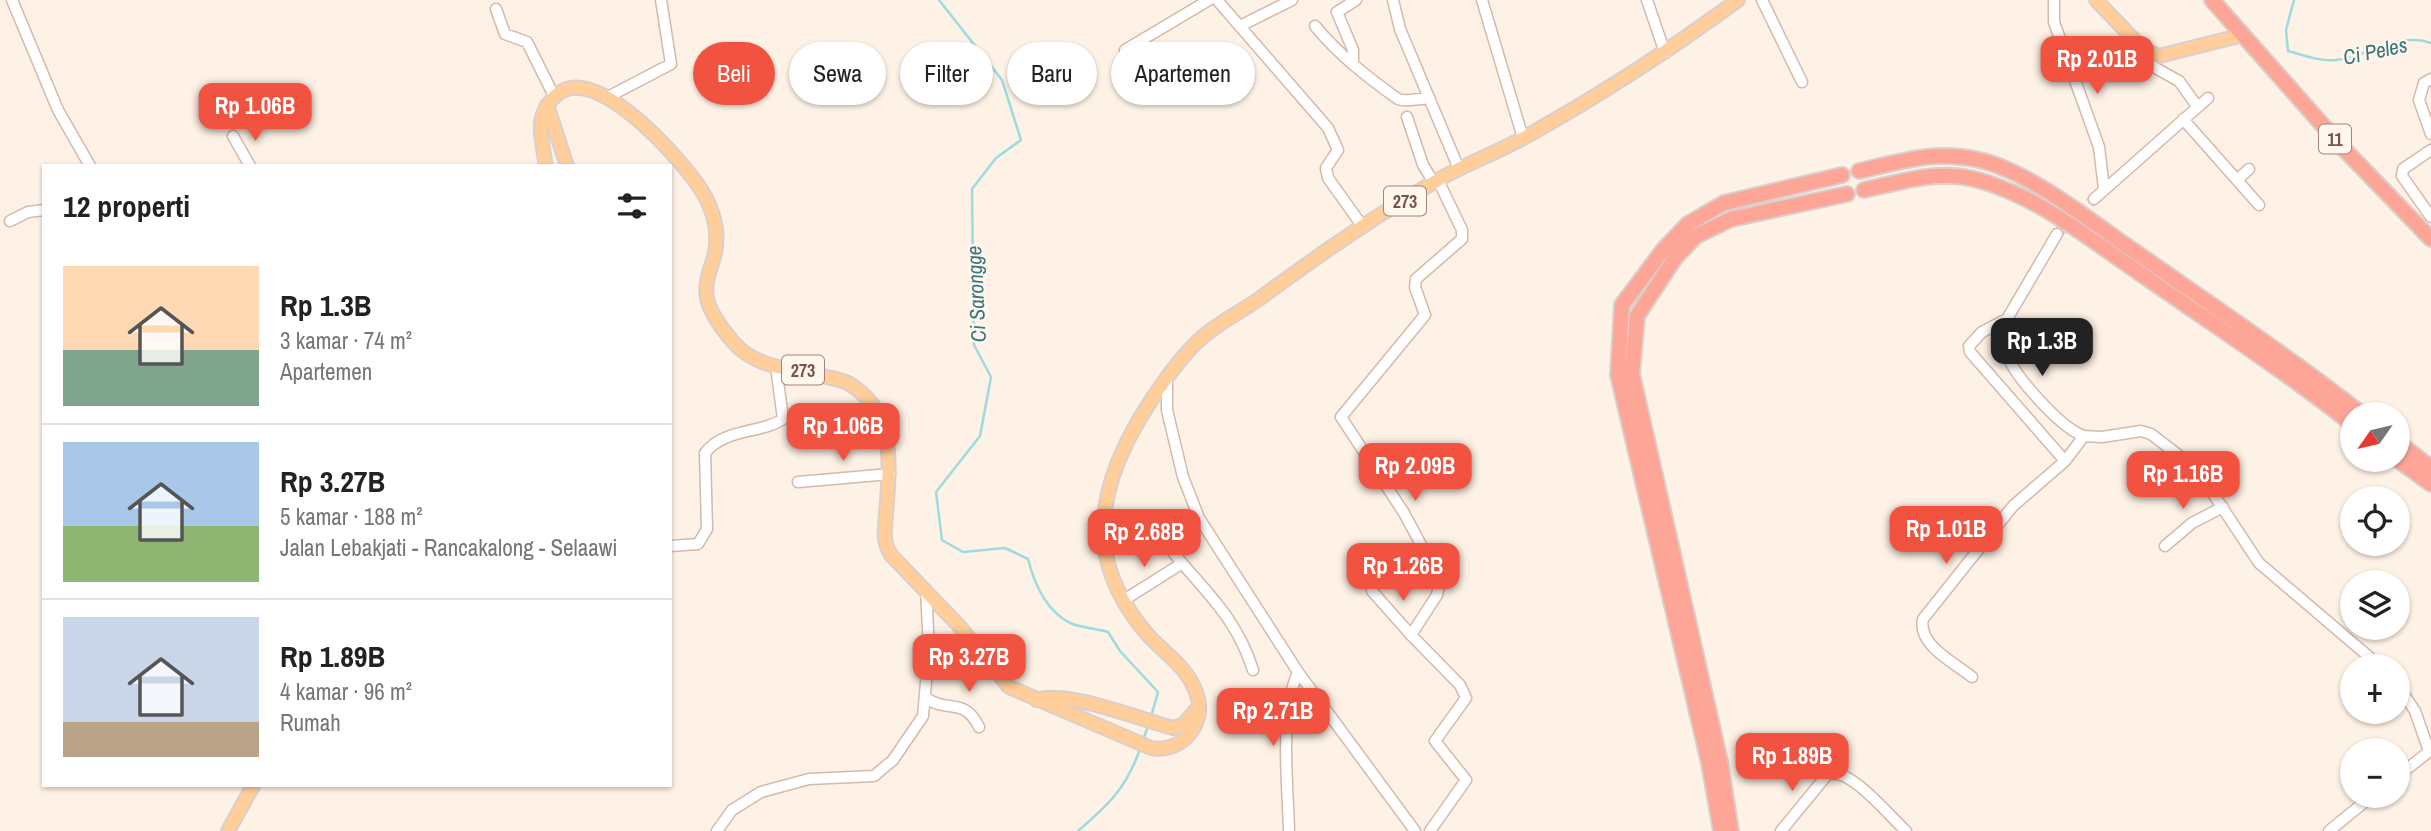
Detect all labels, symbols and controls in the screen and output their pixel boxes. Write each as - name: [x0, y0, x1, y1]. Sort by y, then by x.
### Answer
- water label: Ci Peles: [2340, 30, 2410, 72]
- pin: Rp 2.01B: [2025, 36, 2169, 96]
- chip: Beli: [693, 42, 775, 105]
- chip: Sewa: [789, 42, 886, 105]
- chip: Filter: [900, 42, 993, 105]
- chip: Baru: [1007, 42, 1097, 105]
- chip: Apartemen: [1111, 42, 1255, 105]
- text: Rp 2.01B: [2057, 43, 2137, 74]
- pin: Rp 1.06B: [183, 83, 327, 143]
- text: Rp 1.06B: [215, 90, 295, 121]
- road number: 11: [2319, 124, 2351, 154]
- text: 12 properti: [63, 186, 190, 226]
- road number: 273: [1384, 186, 1426, 216]
- icon: filters: [613, 187, 651, 225]
- water label: Ci Sarongge: [959, 245, 993, 343]
- text: Rp 1.3B: [280, 285, 372, 325]
- icon: home: [119, 294, 203, 378]
- pin: Rp 1.3B: [1977, 318, 2107, 378]
- text: 3 kamar · 74 m²: [280, 325, 412, 356]
- text: Rp 1.3B: [2007, 325, 2077, 356]
- text: Apartemen: [280, 356, 372, 387]
- road number: 273: [782, 356, 824, 384]
- north arrow: [2340, 402, 2410, 472]
- map controls: [2340, 402, 2410, 808]
- pin: Rp 1.06B: [771, 404, 915, 463]
- text: Rp 1.06B: [803, 410, 883, 441]
- pin: Rp 2.09B: [1343, 444, 1487, 503]
- text: Rp 2.09B: [1375, 450, 1455, 481]
- pin: Rp 1.16B: [2111, 452, 2255, 511]
- text: Rp 1.16B: [2143, 458, 2223, 489]
- text: Rp 3.27B: [280, 461, 385, 501]
- icon: home: [119, 470, 203, 554]
- button: locate: [2340, 486, 2410, 556]
- text: 5 kamar · 188 m²: [280, 501, 423, 532]
- pin: Rp 1.01B: [1874, 506, 2018, 566]
- pin: Rp 2.68B: [1072, 510, 1216, 569]
- text: Rp 1.01B: [1906, 513, 1986, 544]
- text: Rp 2.68B: [1104, 516, 1184, 547]
- text: Jalan Lebakjati - Rancakalong - Selaawi: [280, 532, 618, 563]
- pin: Rp 1.26B: [1331, 544, 1475, 603]
- text: Rp 1.26B: [1363, 550, 1443, 581]
- button: layers: [2340, 570, 2410, 640]
- pin: Rp 3.27B: [897, 634, 1041, 694]
- text: Rp 1.89B: [280, 636, 385, 676]
- text: Rp 3.27B: [929, 641, 1009, 672]
- icon: home: [119, 645, 203, 729]
- button: +: [2340, 654, 2410, 724]
- text: 4 kamar · 96 m²: [280, 676, 412, 707]
- pin: Rp 2.71B: [1201, 688, 1345, 748]
- text: Rp 2.71B: [1233, 695, 1313, 726]
- text: Rumah: [280, 707, 341, 738]
- pin: Rp 1.89B: [1720, 734, 1864, 793]
- button: −: [2340, 738, 2410, 808]
- text: Rp 1.89B: [1752, 740, 1832, 771]

